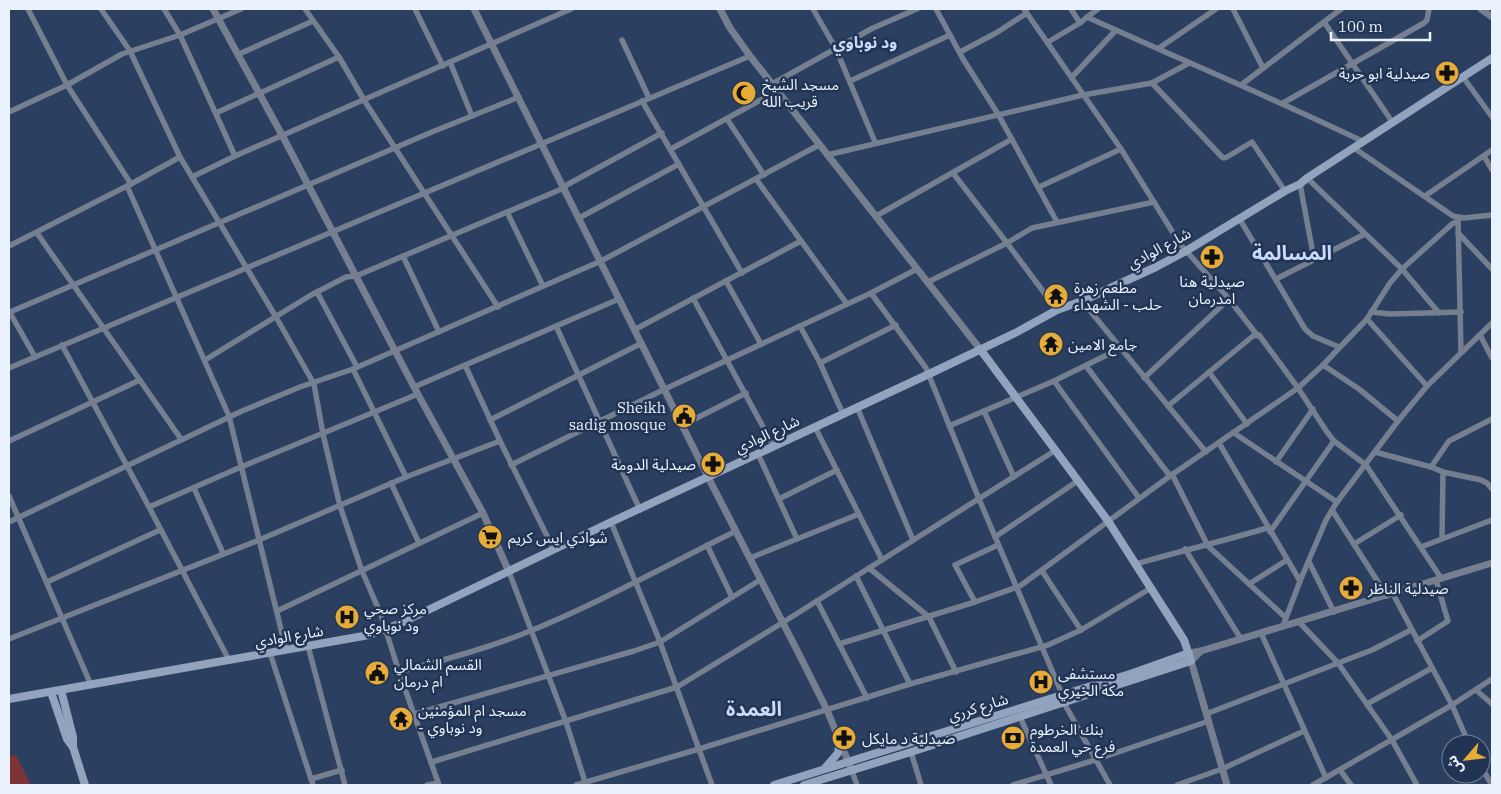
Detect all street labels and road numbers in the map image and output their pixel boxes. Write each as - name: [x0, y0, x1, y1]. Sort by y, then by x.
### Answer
- street label: شارع الوادي: [1124, 223, 1196, 275]
- street label: شارع الوادي: [732, 411, 804, 460]
- street label: شارع الوادي: [253, 621, 326, 654]
- street label: شارع كرري: [946, 689, 1011, 728]

